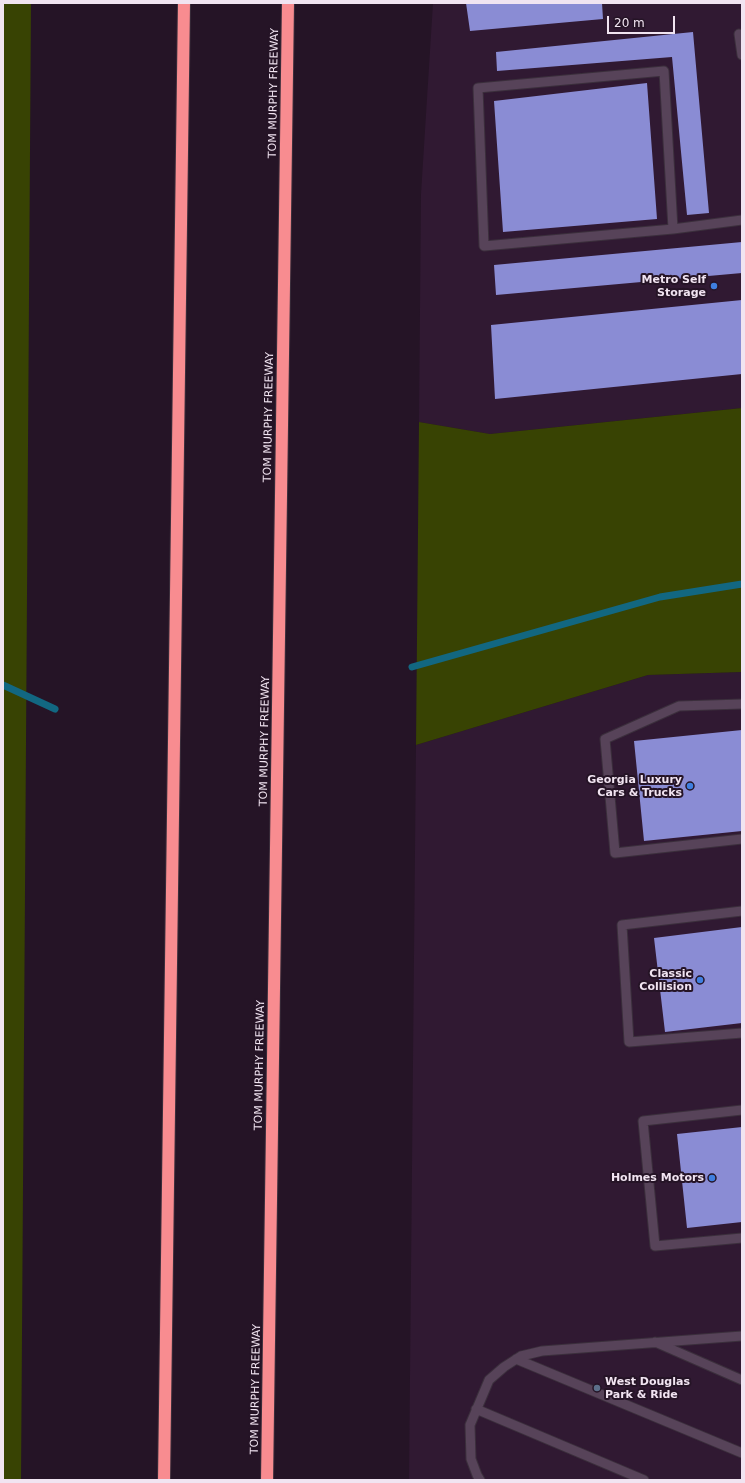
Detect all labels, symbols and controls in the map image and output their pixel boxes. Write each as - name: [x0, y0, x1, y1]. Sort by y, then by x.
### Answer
- scale bar: [609, 8, 677, 34]
- text: 20 m: [614, 16, 645, 30]
- street label: TOM MURPHY FREEWAY: [266, 28, 282, 158]
- place label: Metro Self Storage: [642, 273, 706, 299]
- marker: Metro Self Storage: [709, 281, 719, 291]
- street label: TOM MURPHY FREEWAY: [261, 352, 277, 482]
- street label: TOM MURPHY FREEWAY: [257, 676, 273, 806]
- place label: Georgia Luxury Cars & Trucks: [587, 773, 682, 799]
- marker: Georgia Luxury Cars & Trucks: [685, 781, 695, 791]
- place label: Classic Collision: [639, 967, 692, 993]
- marker: Classic Collision: [695, 975, 705, 985]
- street label: TOM MURPHY FREEWAY: [252, 1000, 268, 1130]
- place label: Holmes Motors: [611, 1171, 704, 1185]
- marker: Holmes Motors: [707, 1173, 717, 1183]
- street label: TOM MURPHY FREEWAY: [248, 1324, 264, 1454]
- place label: West Douglas Park & Ride: [605, 1375, 690, 1401]
- marker: West Douglas Park & Ride: [592, 1383, 602, 1393]

